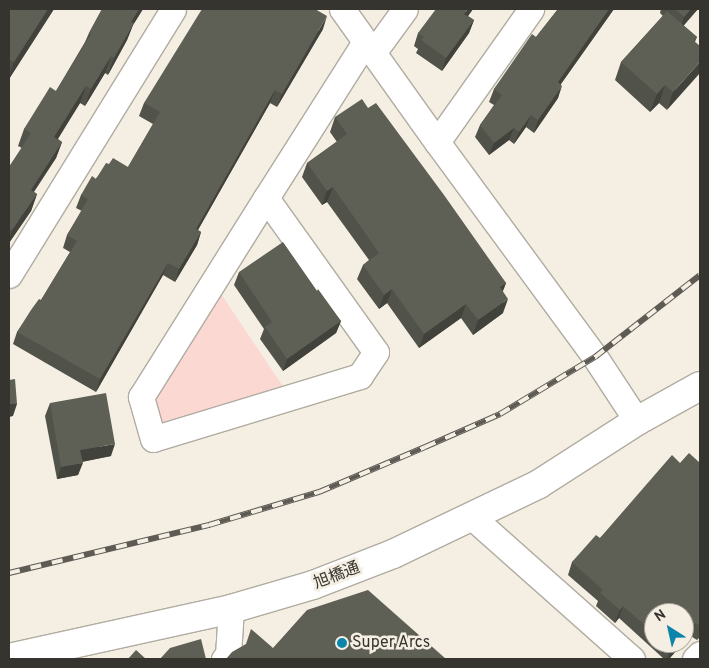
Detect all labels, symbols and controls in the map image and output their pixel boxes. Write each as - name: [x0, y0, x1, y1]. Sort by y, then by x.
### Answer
- street label: 旭橋通: [311, 558, 363, 594]
- north arrow: [644, 603, 694, 653]
- text: N: [652, 606, 670, 626]
- place label: Super Arcs: [352, 633, 431, 653]
- marker: Super Arcs: [336, 637, 348, 649]

